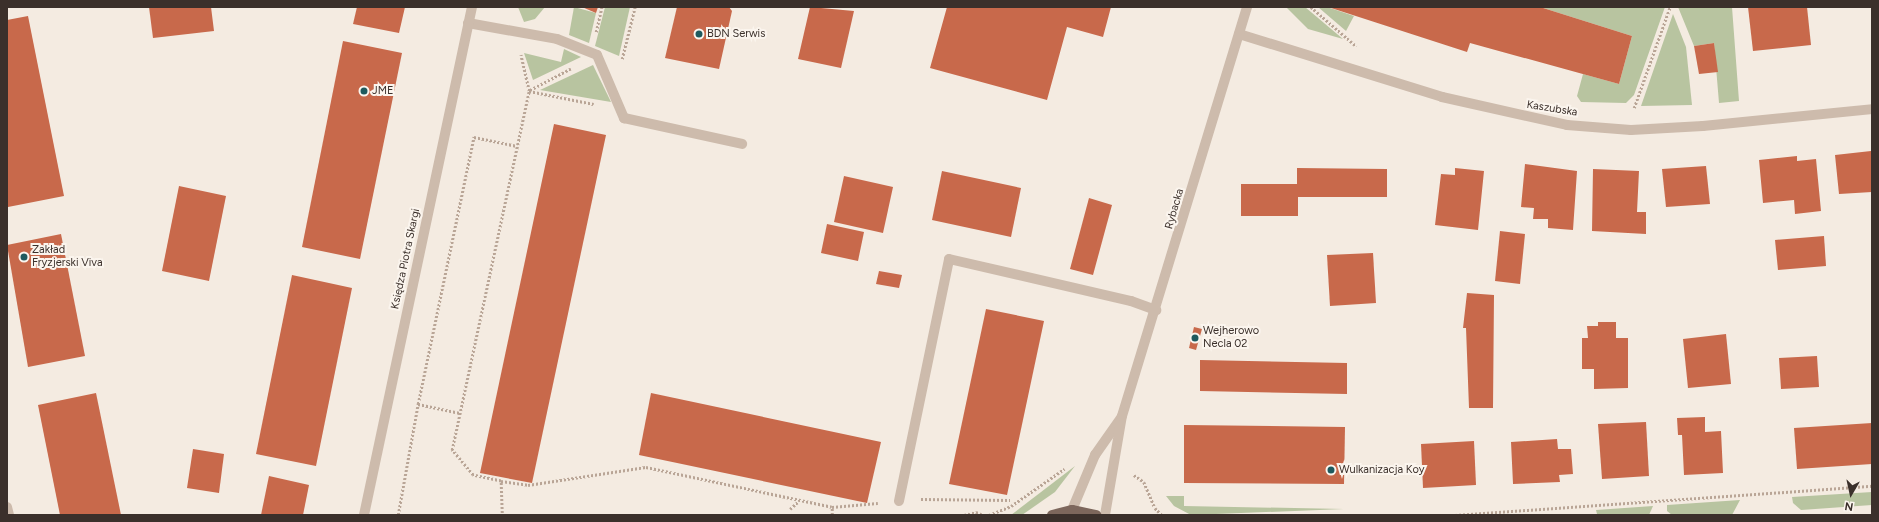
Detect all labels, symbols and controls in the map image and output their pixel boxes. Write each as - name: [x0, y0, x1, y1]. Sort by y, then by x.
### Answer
- place label: BDN Serwis: [707, 27, 765, 41]
- marker: BDN Serwis: [694, 29, 704, 39]
- place label: JME: [372, 84, 393, 98]
- marker: JME: [359, 86, 369, 96]
- street label: Kaszubska: [1526, 98, 1578, 120]
- street label: Rybacka: [1163, 187, 1187, 231]
- street label: Księdza Piotra Skargi: [389, 208, 423, 310]
- place label: Zakład Fryzjerski Viva: [32, 244, 103, 270]
- marker: Zakład Fryzjerski Viva: [19, 252, 29, 262]
- place label: Wejherowo Necla 02: [1203, 325, 1259, 351]
- marker: Wejherowo Necla 02: [1190, 333, 1200, 343]
- place label: Wulkanizacja Koy: [1339, 463, 1424, 477]
- marker: Wulkanizacja Koy: [1326, 465, 1336, 475]
- north arrow: [1831, 474, 1871, 514]
- text: N: [1844, 499, 1854, 513]

